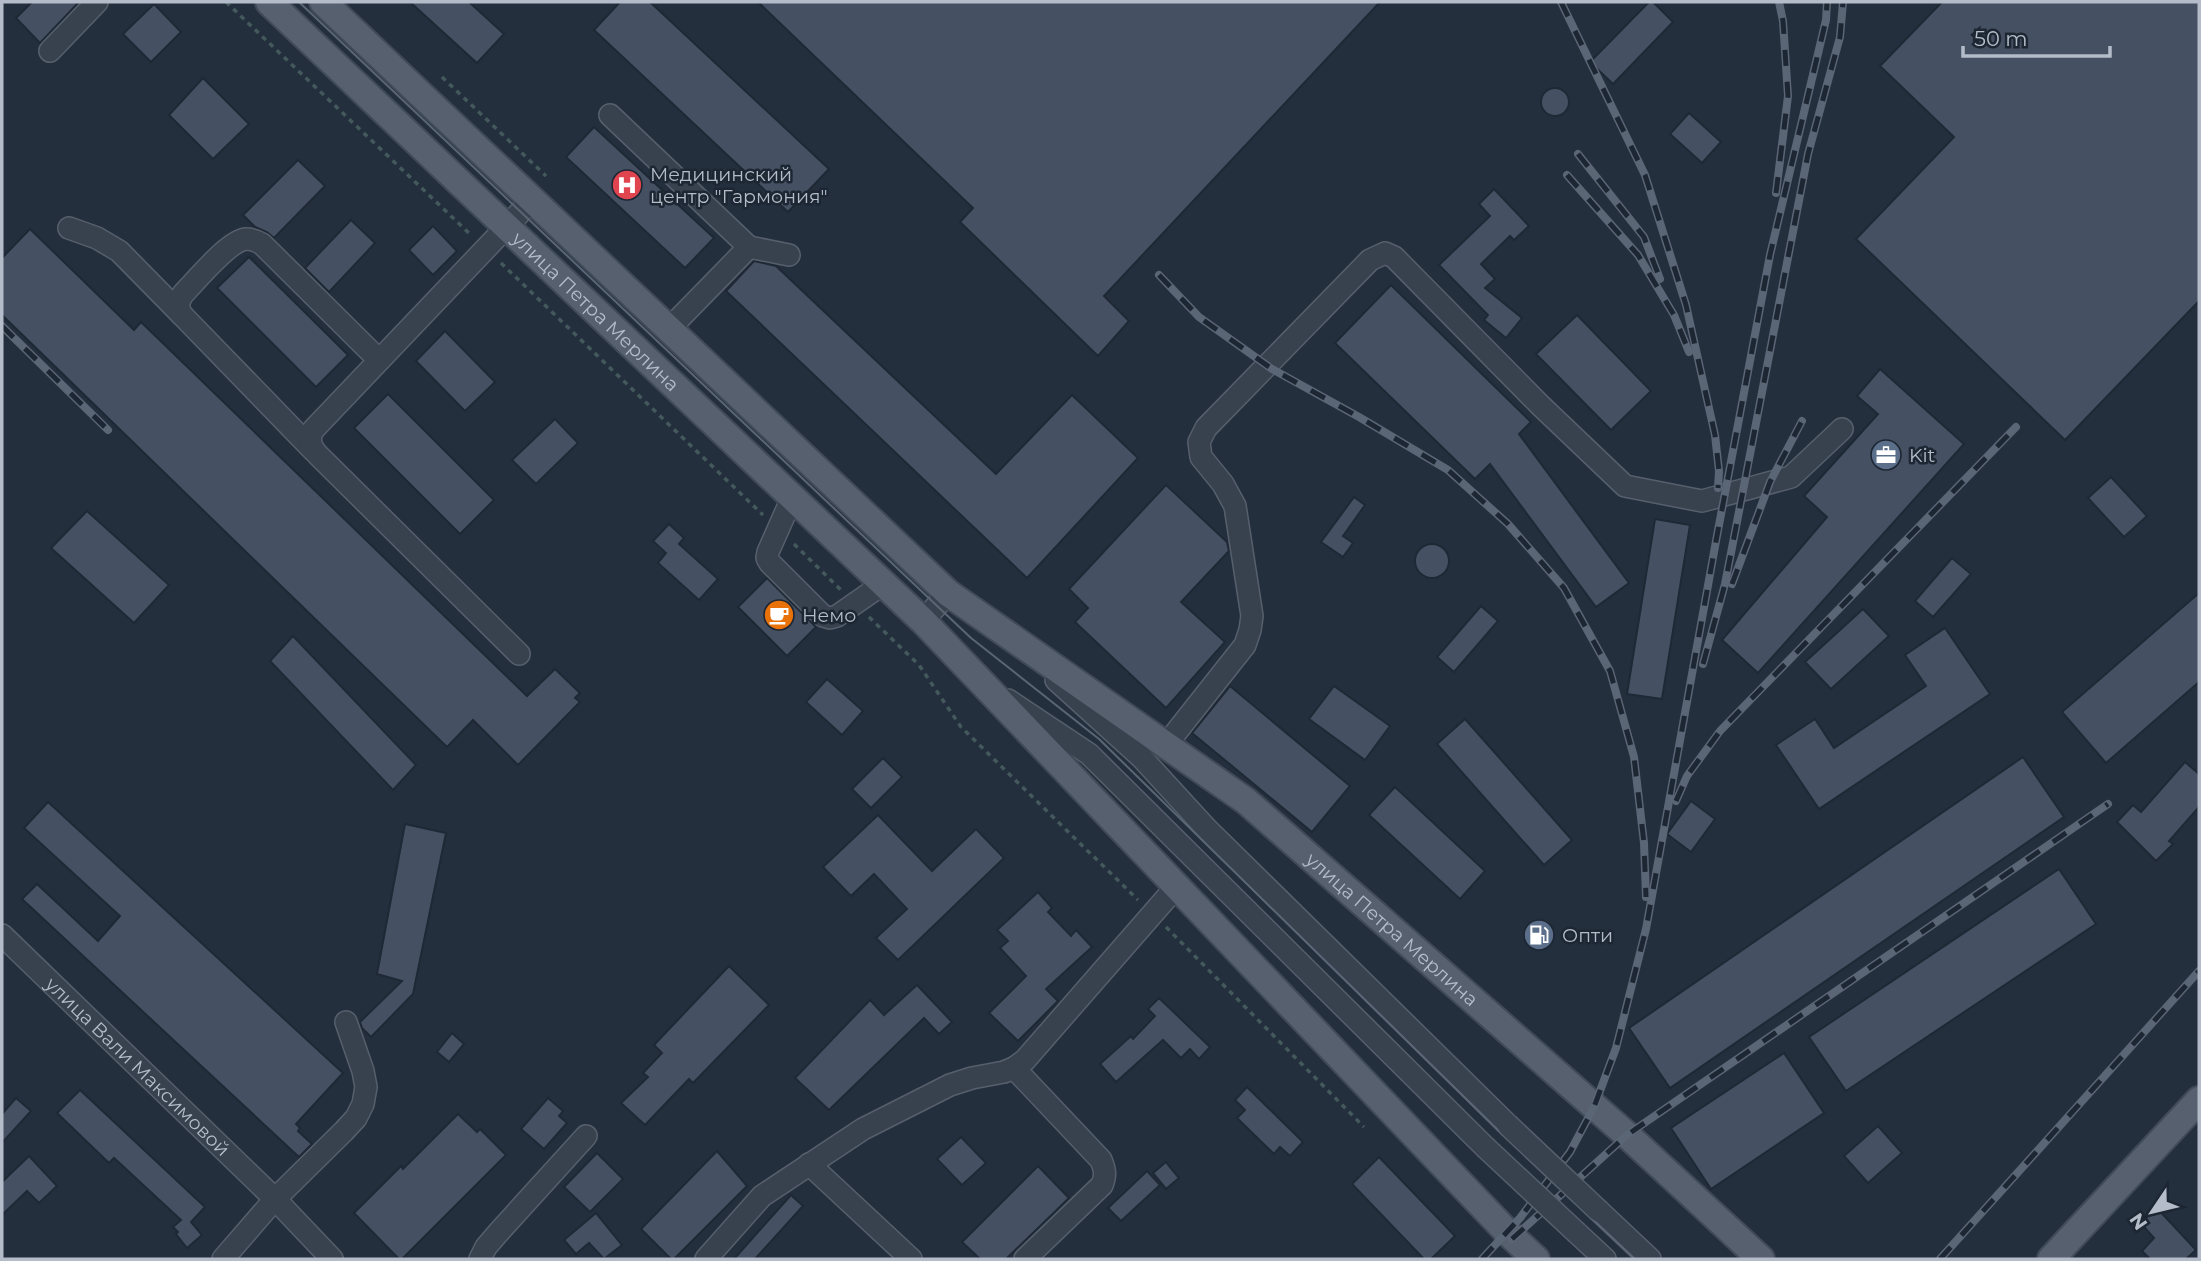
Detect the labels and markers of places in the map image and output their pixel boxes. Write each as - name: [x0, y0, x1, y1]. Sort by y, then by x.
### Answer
- place label: Медицинский центр "Гармония": [650, 163, 828, 208]
- hospital icon: Медицинский центр "Гармония": [610, 168, 644, 202]
- office icon: Kit: [1869, 438, 1903, 472]
- place label: Kit: [1909, 444, 1935, 467]
- cafe icon: Немо: [762, 598, 796, 632]
- place label: Немо: [802, 604, 856, 627]
- fuel station icon: Опти: [1522, 918, 1556, 952]
- place label: Опти: [1562, 924, 1613, 947]

